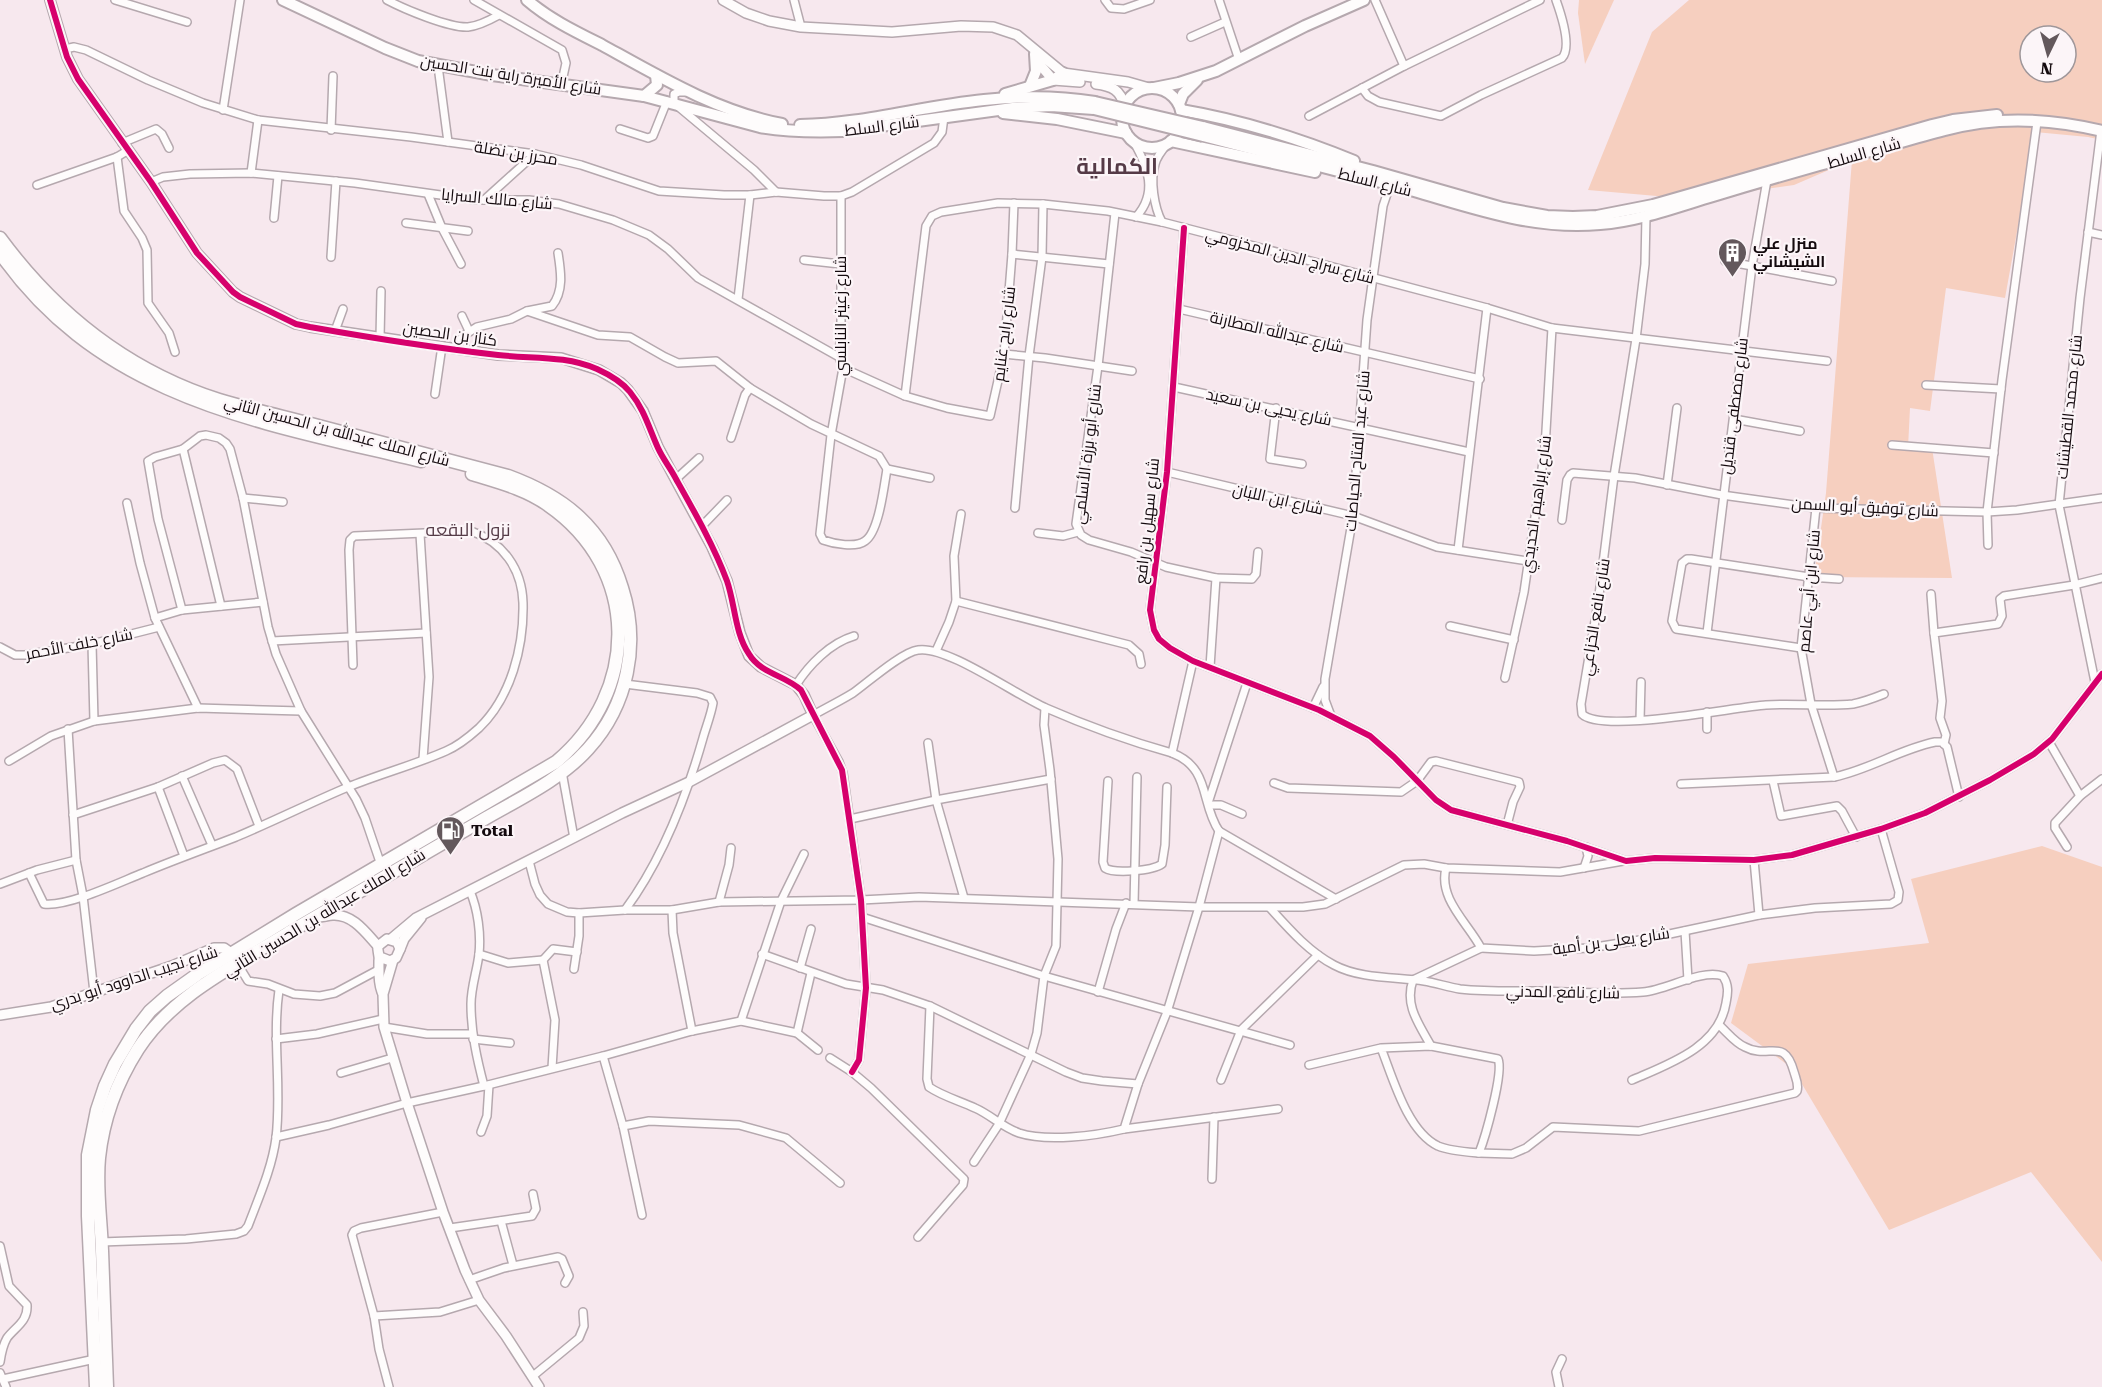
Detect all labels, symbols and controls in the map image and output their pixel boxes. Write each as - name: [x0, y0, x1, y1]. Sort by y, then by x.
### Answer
- north arrow: [2018, 24, 2078, 84]
- street label: شارع الأميرة راية بنت الحسين: [419, 51, 603, 101]
- text: N: [2040, 58, 2054, 78]
- street label: شارع السلط: [844, 112, 921, 142]
- street label: شارع السلط: [1825, 134, 1903, 174]
- street label: محرز بن نضلة: [473, 137, 559, 170]
- district label: الكمالية: [1076, 154, 1158, 179]
- street label: شارع السلط: [1336, 164, 1414, 202]
- street label: شارع مالك السرايا: [440, 185, 554, 215]
- street label: شارع سراج الدين المخزومي: [1202, 224, 1377, 292]
- place label: منزل علي الشيشاني: [1753, 234, 1825, 274]
- building icon: منزل علي الشيشاني: [1716, 236, 1748, 278]
- street label: شارع زعيتر النابلسي: [831, 256, 853, 376]
- street label: شارع رابح غنايم: [989, 285, 1021, 383]
- street label: شارع عبدالله المطارنة: [1208, 306, 1346, 359]
- street label: كناز بن الحصين: [401, 318, 498, 351]
- street label: شارع محمد القطيشات: [2052, 334, 2088, 480]
- street label: شارع مصطفى قنديل: [1716, 336, 1754, 476]
- street label: شارع عبد الفتاح الحياصات: [1340, 370, 1376, 533]
- street label: شارع أبو برزة الأسلمي: [1069, 383, 1109, 526]
- street label: شارع يحيى بن سعيد: [1204, 384, 1334, 432]
- street label: شارع الملك عبدالله بن الحسين الثاني: [221, 391, 452, 474]
- street label: شارع إبراهيم الحديدي: [1517, 434, 1559, 575]
- street label: شارع سهيل بن رافع: [1131, 457, 1165, 585]
- street label: شارع ابن اللبان: [1230, 479, 1325, 521]
- street label: شارع توفيق أبو السمن: [1791, 494, 1939, 522]
- district label: نزول البقعه: [426, 519, 511, 541]
- street label: شارع ابن أبي عاصم: [1794, 529, 1828, 654]
- street label: شارع نافع الخزاعي: [1576, 557, 1618, 678]
- street label: شارع خلف الأحمر: [23, 624, 135, 666]
- fuel station icon: Total: [434, 814, 466, 856]
- place label: Total: [471, 821, 514, 840]
- street label: شارع الملك عبدالله بن الحسين الثاني: [219, 844, 431, 984]
- street label: شارع يعلى بن أمية: [1551, 923, 1671, 961]
- street label: شارع نجيب الداوود أبو بدري: [48, 942, 221, 1018]
- street label: شارع نافع المدني: [1506, 982, 1620, 1006]

